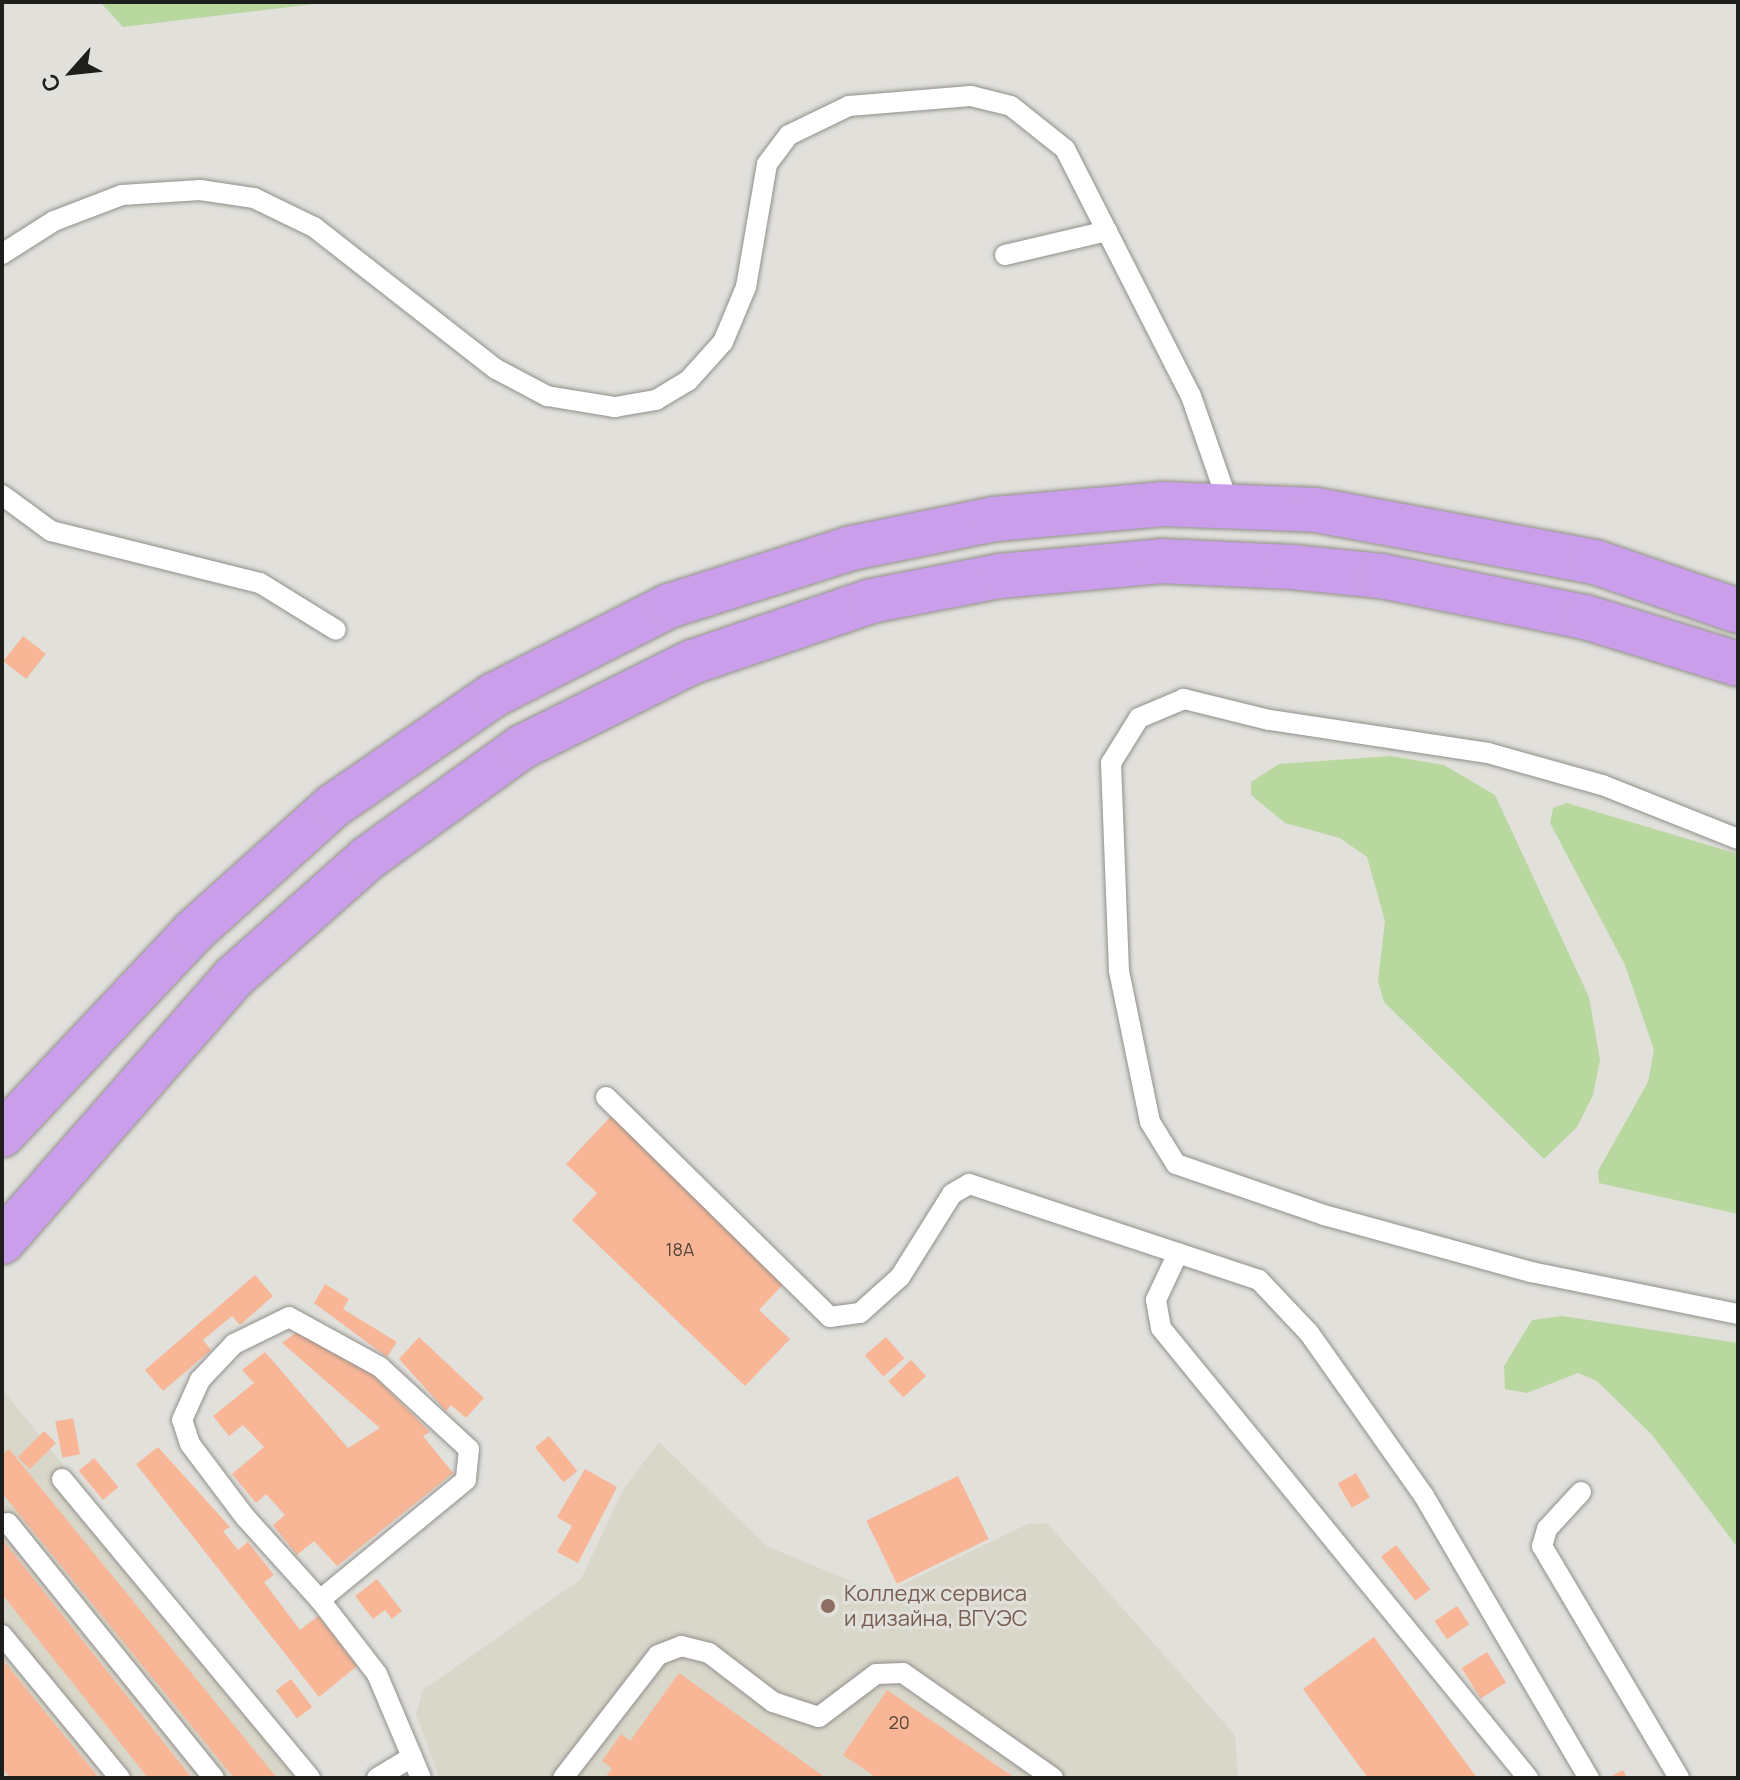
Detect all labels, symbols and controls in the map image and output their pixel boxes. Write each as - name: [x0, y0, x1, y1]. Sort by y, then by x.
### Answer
- north arrow: [32, 32, 112, 112]
- text: С: [34, 69, 68, 97]
- house number: 18А: [666, 1238, 694, 1260]
- place label: Колледж сервиса и дизайна, ВГУЭС: [844, 1580, 1028, 1632]
- marker: Колледж сервиса и дизайна, ВГУЭС: [819, 1597, 837, 1615]
- house number: 20: [888, 1711, 910, 1733]

